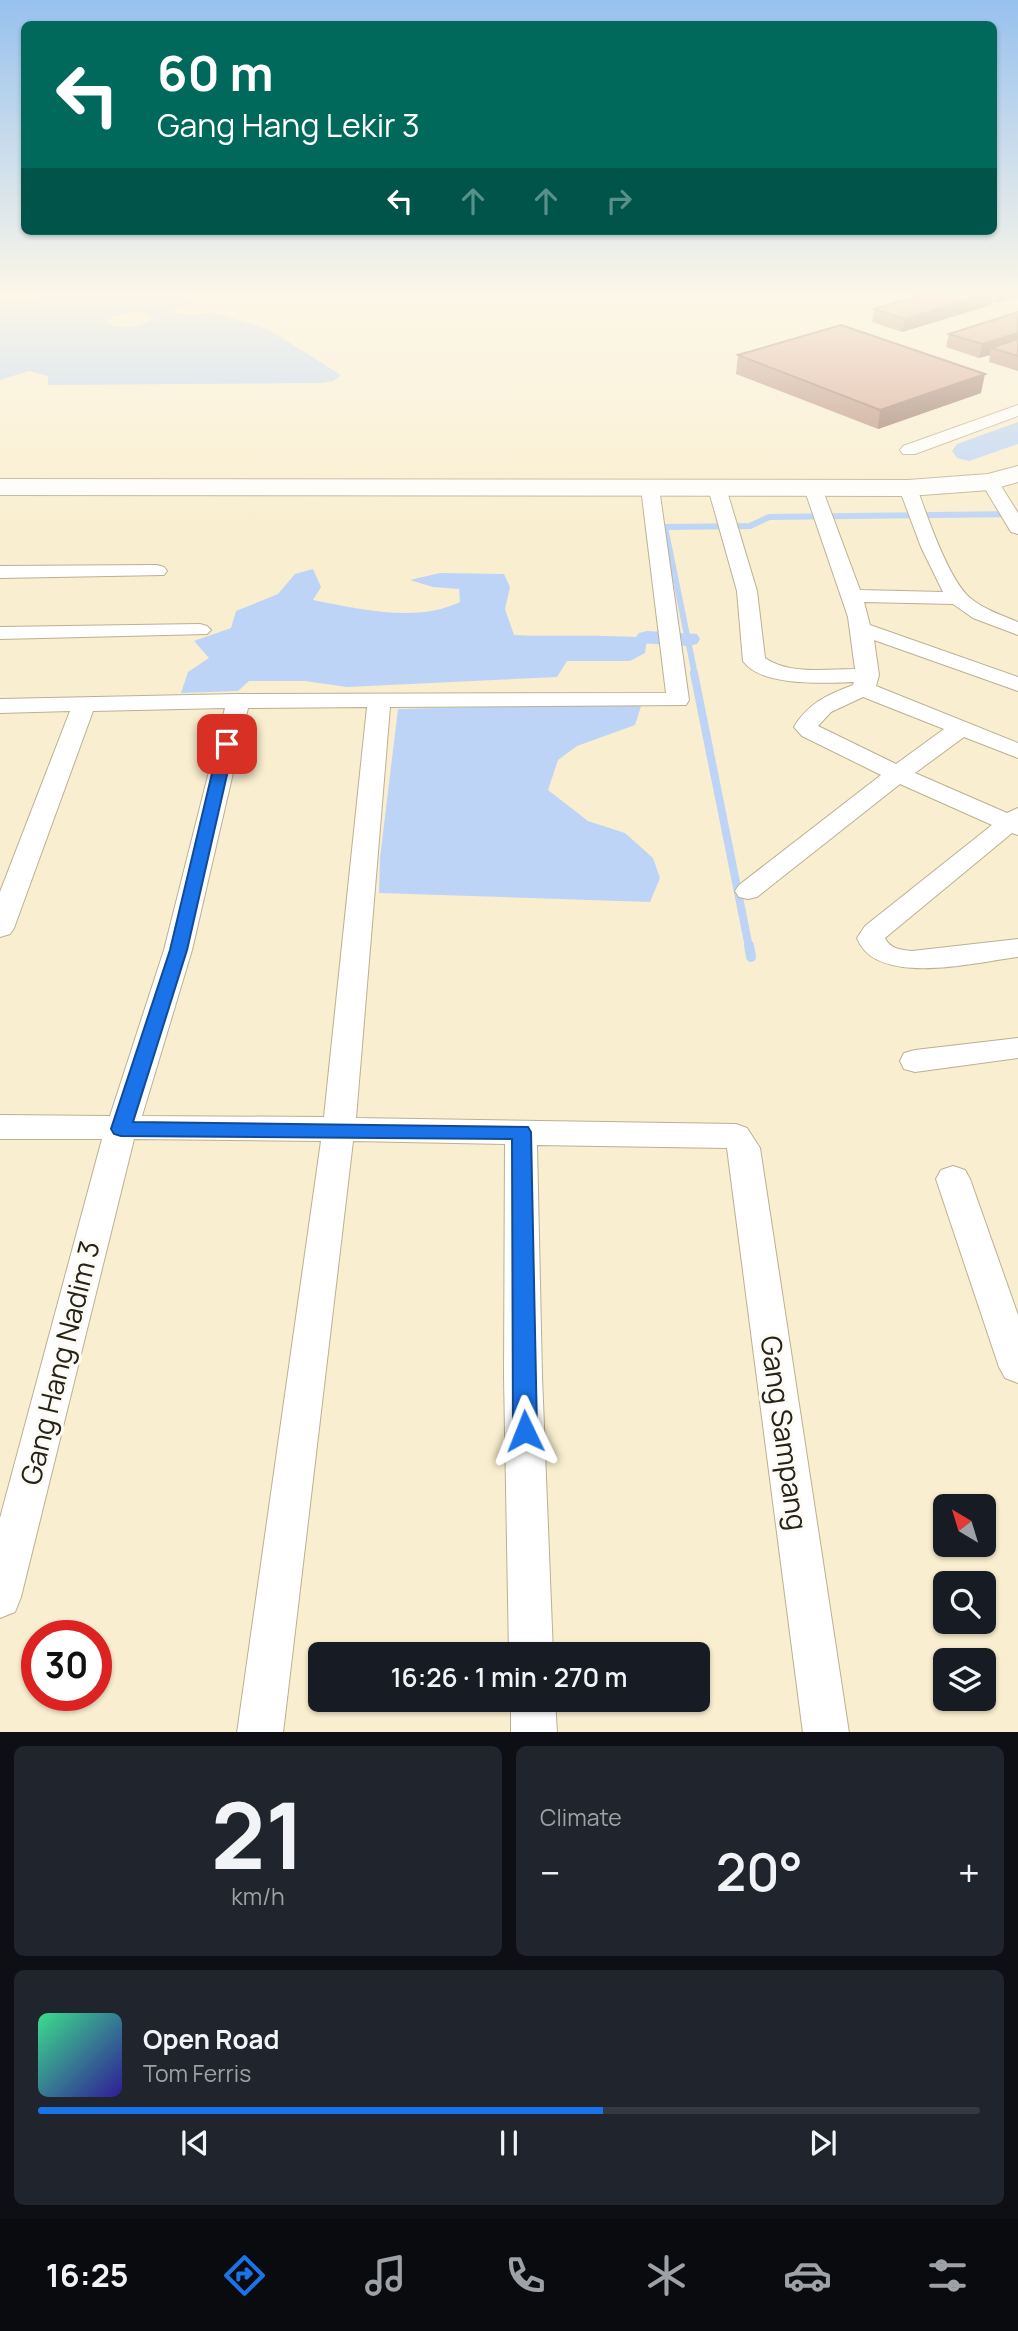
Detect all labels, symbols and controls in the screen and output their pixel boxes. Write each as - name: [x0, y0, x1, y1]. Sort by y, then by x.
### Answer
- text: 60 m: [157, 39, 274, 106]
- icon: left: [42, 49, 133, 140]
- text: Gang Hang Lekir 3: [157, 103, 420, 147]
- icon: left: [381, 182, 419, 220]
- icon: ahead: [454, 182, 492, 220]
- icon: ahead: [527, 182, 565, 220]
- icon: right: [600, 182, 638, 220]
- pin: [197, 714, 257, 774]
- icon: arrive: [208, 725, 246, 763]
- street label: Gang Hang Nadim 3: [10, 1237, 108, 1489]
- street label: Gang Sampang: [753, 1333, 817, 1533]
- position arrow: [488, 1394, 562, 1468]
- north arrow: [933, 1494, 996, 1558]
- map controls: [933, 1494, 996, 1711]
- button: search: [933, 1571, 996, 1634]
- speed limit sign: 30: [21, 1620, 112, 1711]
- button: layers: [933, 1648, 996, 1711]
- text: 16:26 · 1 min · 270 m: [391, 1659, 627, 1695]
- text: 21: [211, 1772, 305, 1896]
- text: Climate: [540, 1801, 622, 1833]
- text: 20°: [716, 1836, 803, 1907]
- text: −: [540, 1846, 561, 1898]
- text: +: [958, 1846, 980, 1898]
- text: km/h: [231, 1880, 285, 1912]
- text: Open Road: [143, 2021, 279, 2057]
- text: Tom Ferris: [143, 2057, 251, 2089]
- icon: previous: [176, 2124, 214, 2162]
- icon: pause: [490, 2124, 528, 2162]
- icon: next: [804, 2124, 842, 2162]
- icon: directions: [220, 2251, 269, 2300]
- icon: music: [361, 2251, 410, 2300]
- icon: phone: [501, 2251, 550, 2300]
- icon: climate: [642, 2251, 691, 2300]
- icon: car: [783, 2251, 832, 2300]
- icon: filters: [923, 2251, 972, 2300]
- text: 16:25: [46, 2253, 128, 2297]

